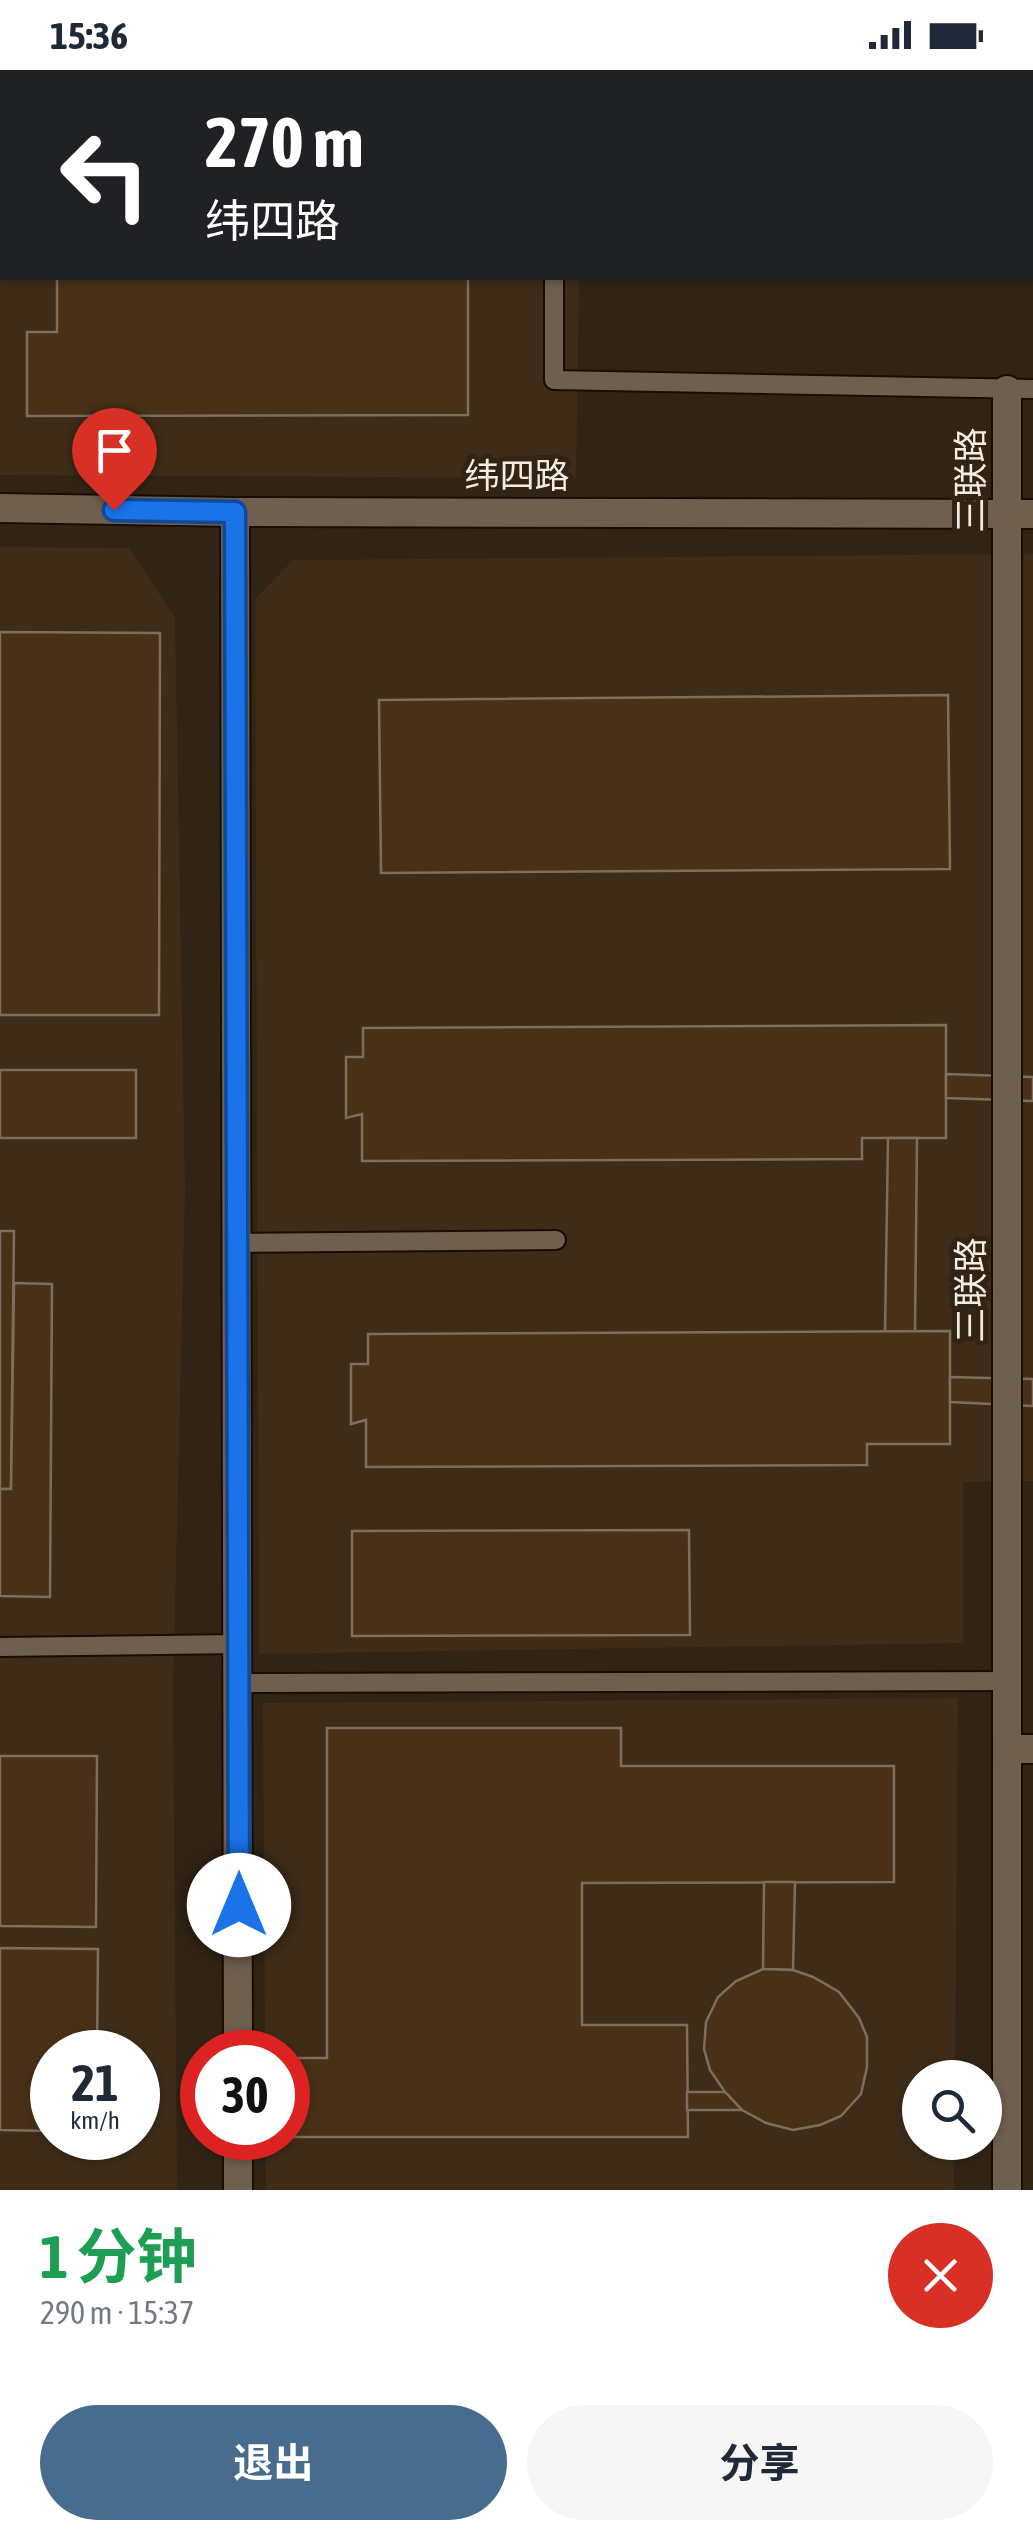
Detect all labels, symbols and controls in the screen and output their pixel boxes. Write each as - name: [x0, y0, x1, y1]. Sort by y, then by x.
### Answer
- text: 15:36: [50, 14, 128, 57]
- text: 270 m: [205, 102, 364, 182]
- icon: left: [40, 110, 170, 240]
- text: 纬四路: [205, 195, 340, 247]
- pin: [72, 408, 157, 511]
- icon: arrive: [87, 423, 142, 478]
- street label: 三联路: [950, 427, 990, 533]
- street label: 纬四路: [464, 455, 570, 495]
- street label: 三联路: [950, 1237, 990, 1343]
- position arrow: [187, 1853, 291, 1957]
- speed limit sign: 30: [180, 2030, 310, 2160]
- text: 21: [71, 2054, 118, 2112]
- map controls: [902, 2060, 1002, 2160]
- button: search: [902, 2060, 1002, 2160]
- text: km/h: [70, 2106, 120, 2134]
- text: 1 分钟: [40, 2222, 196, 2291]
- button: close: [888, 2223, 993, 2328]
- text: 290 m · 15:37: [40, 2294, 194, 2331]
- button: 退出: [40, 2405, 507, 2520]
- button: 分享: [527, 2405, 993, 2520]

